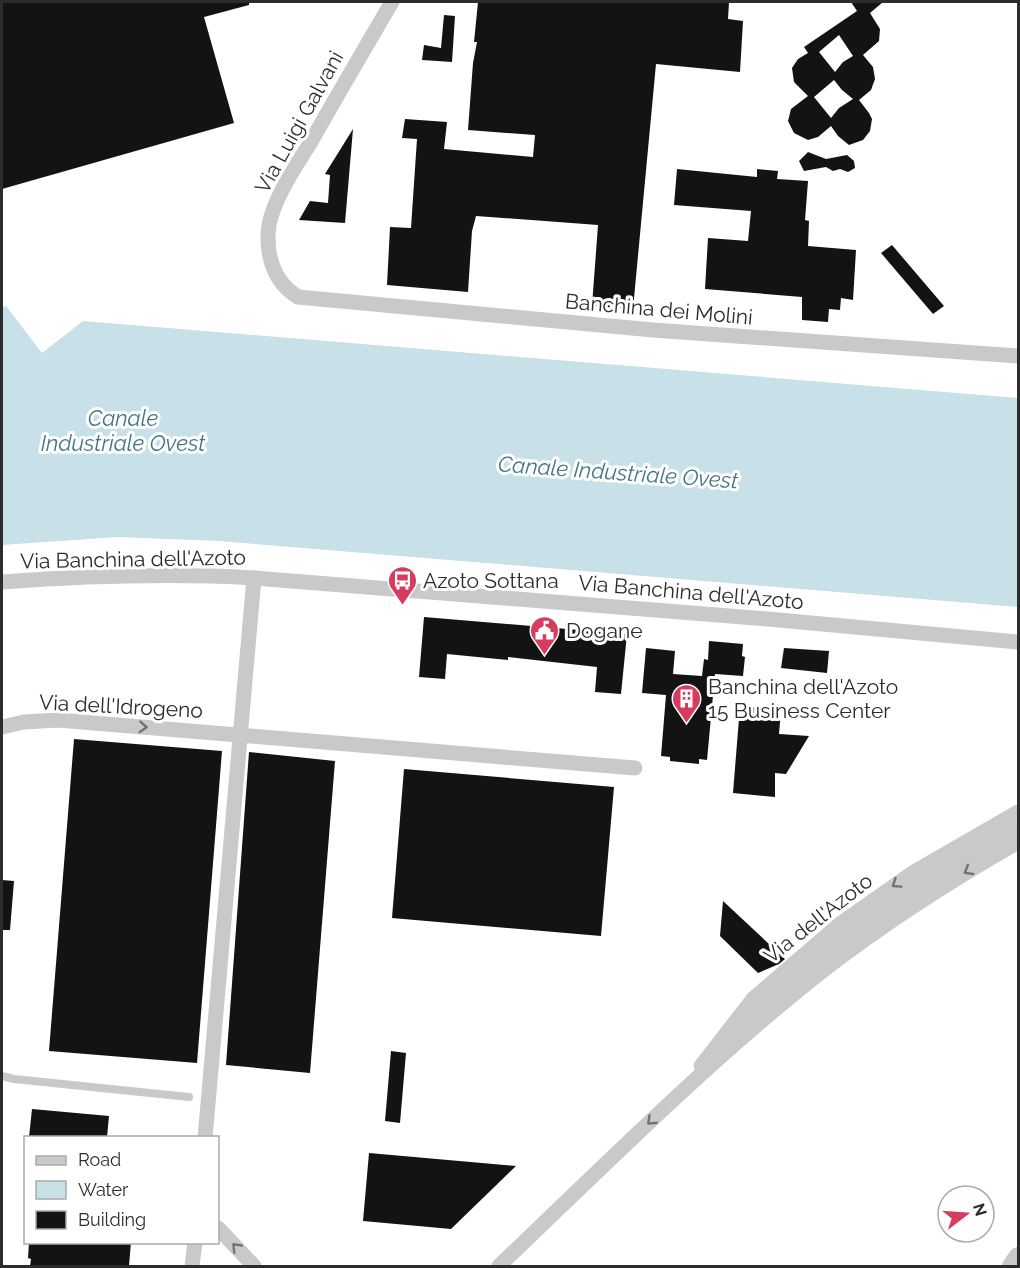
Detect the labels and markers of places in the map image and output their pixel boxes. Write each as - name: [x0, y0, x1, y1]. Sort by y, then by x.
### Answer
- bus stop icon: Azoto Sottana: [386, 564, 418, 606]
- place label: Azoto Sottana: [423, 568, 559, 593]
- public building icon: Dogane: [529, 614, 561, 656]
- place label: Dogane: [566, 618, 643, 643]
- place label: Banchina dell'Azoto 15 Business Center: [708, 674, 898, 723]
- building icon: Banchina dell'Azoto 15 Business Center: [671, 682, 703, 724]

